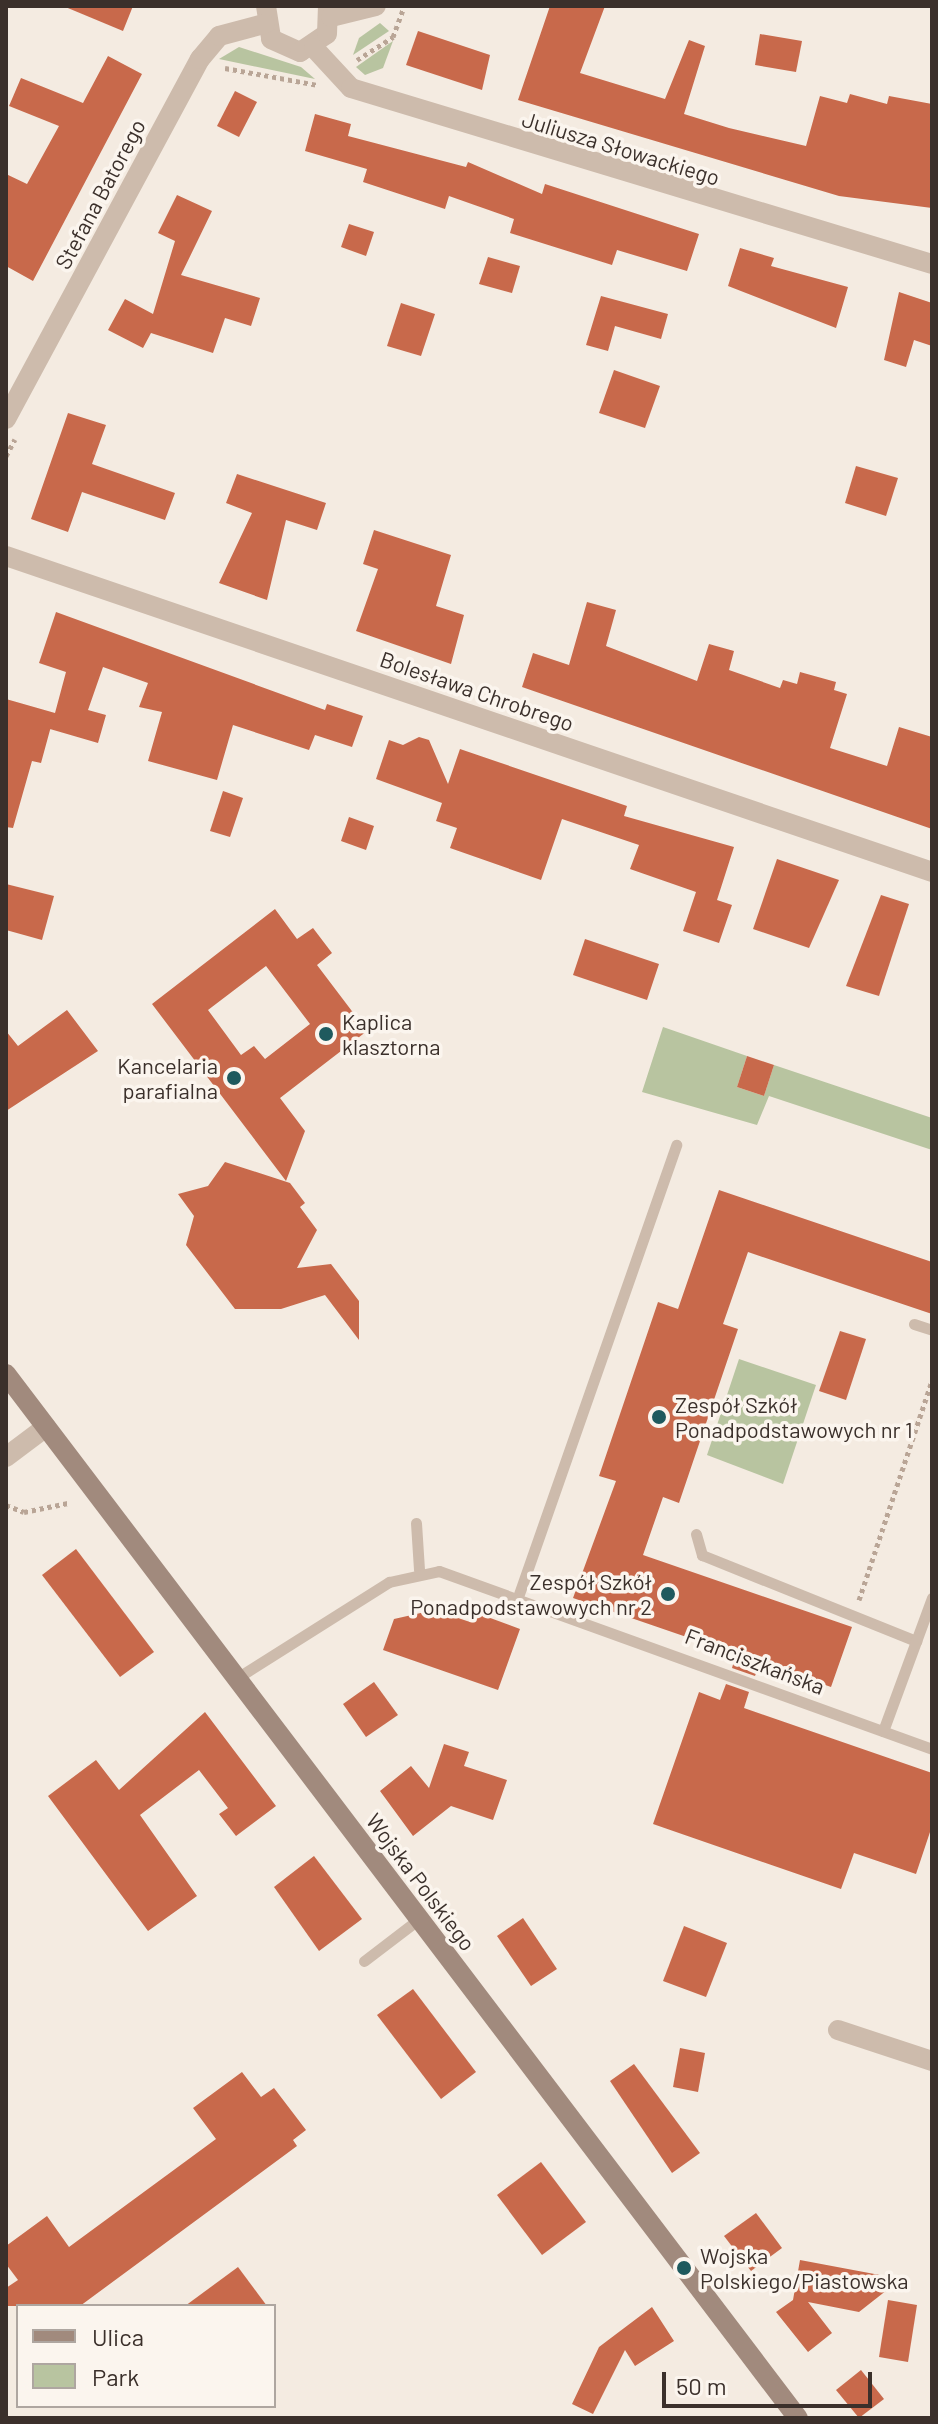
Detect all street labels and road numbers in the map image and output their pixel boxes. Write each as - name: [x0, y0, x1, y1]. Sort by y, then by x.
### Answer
- street label: Juliusza Słowackiego: [519, 105, 723, 191]
- street label: Stefana Batorego: [49, 114, 151, 274]
- street label: Bolesława Chrobrego: [377, 645, 577, 737]
- street label: Franciszkańska: [682, 1622, 828, 1700]
- street label: Wojska Polskiego: [361, 1808, 481, 1956]

